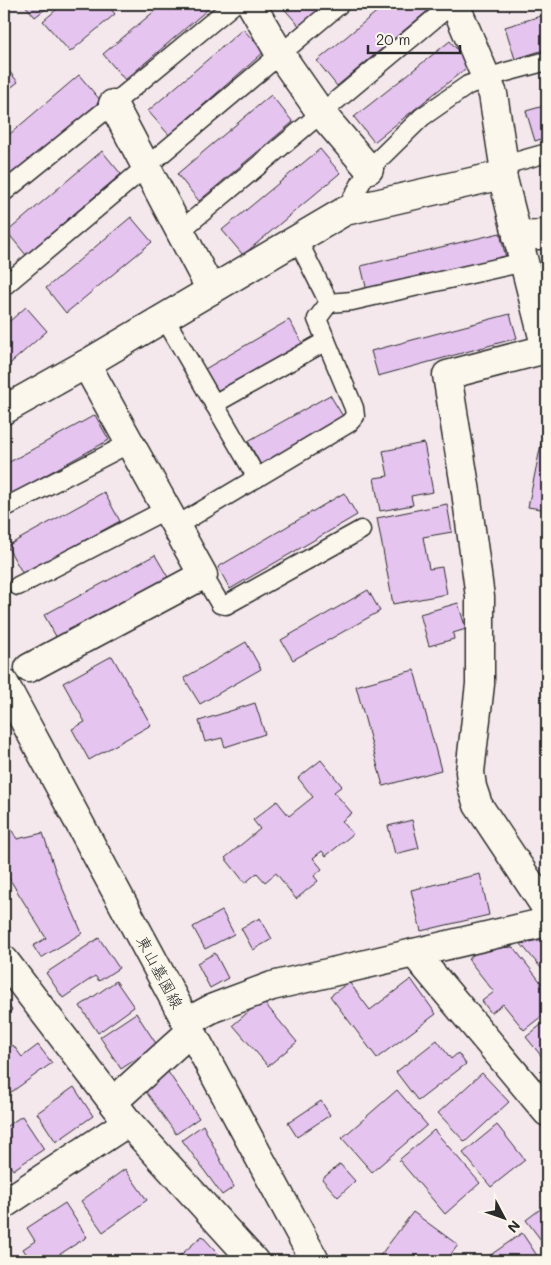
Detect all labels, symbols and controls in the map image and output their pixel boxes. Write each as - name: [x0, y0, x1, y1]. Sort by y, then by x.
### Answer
- scale bar: [368, 22, 461, 54]
- text: 20 m: [376, 29, 410, 49]
- street label: 東山墓園線: [132, 932, 188, 1012]
- north arrow: [478, 1192, 528, 1242]
- text: N: [504, 1217, 525, 1237]

